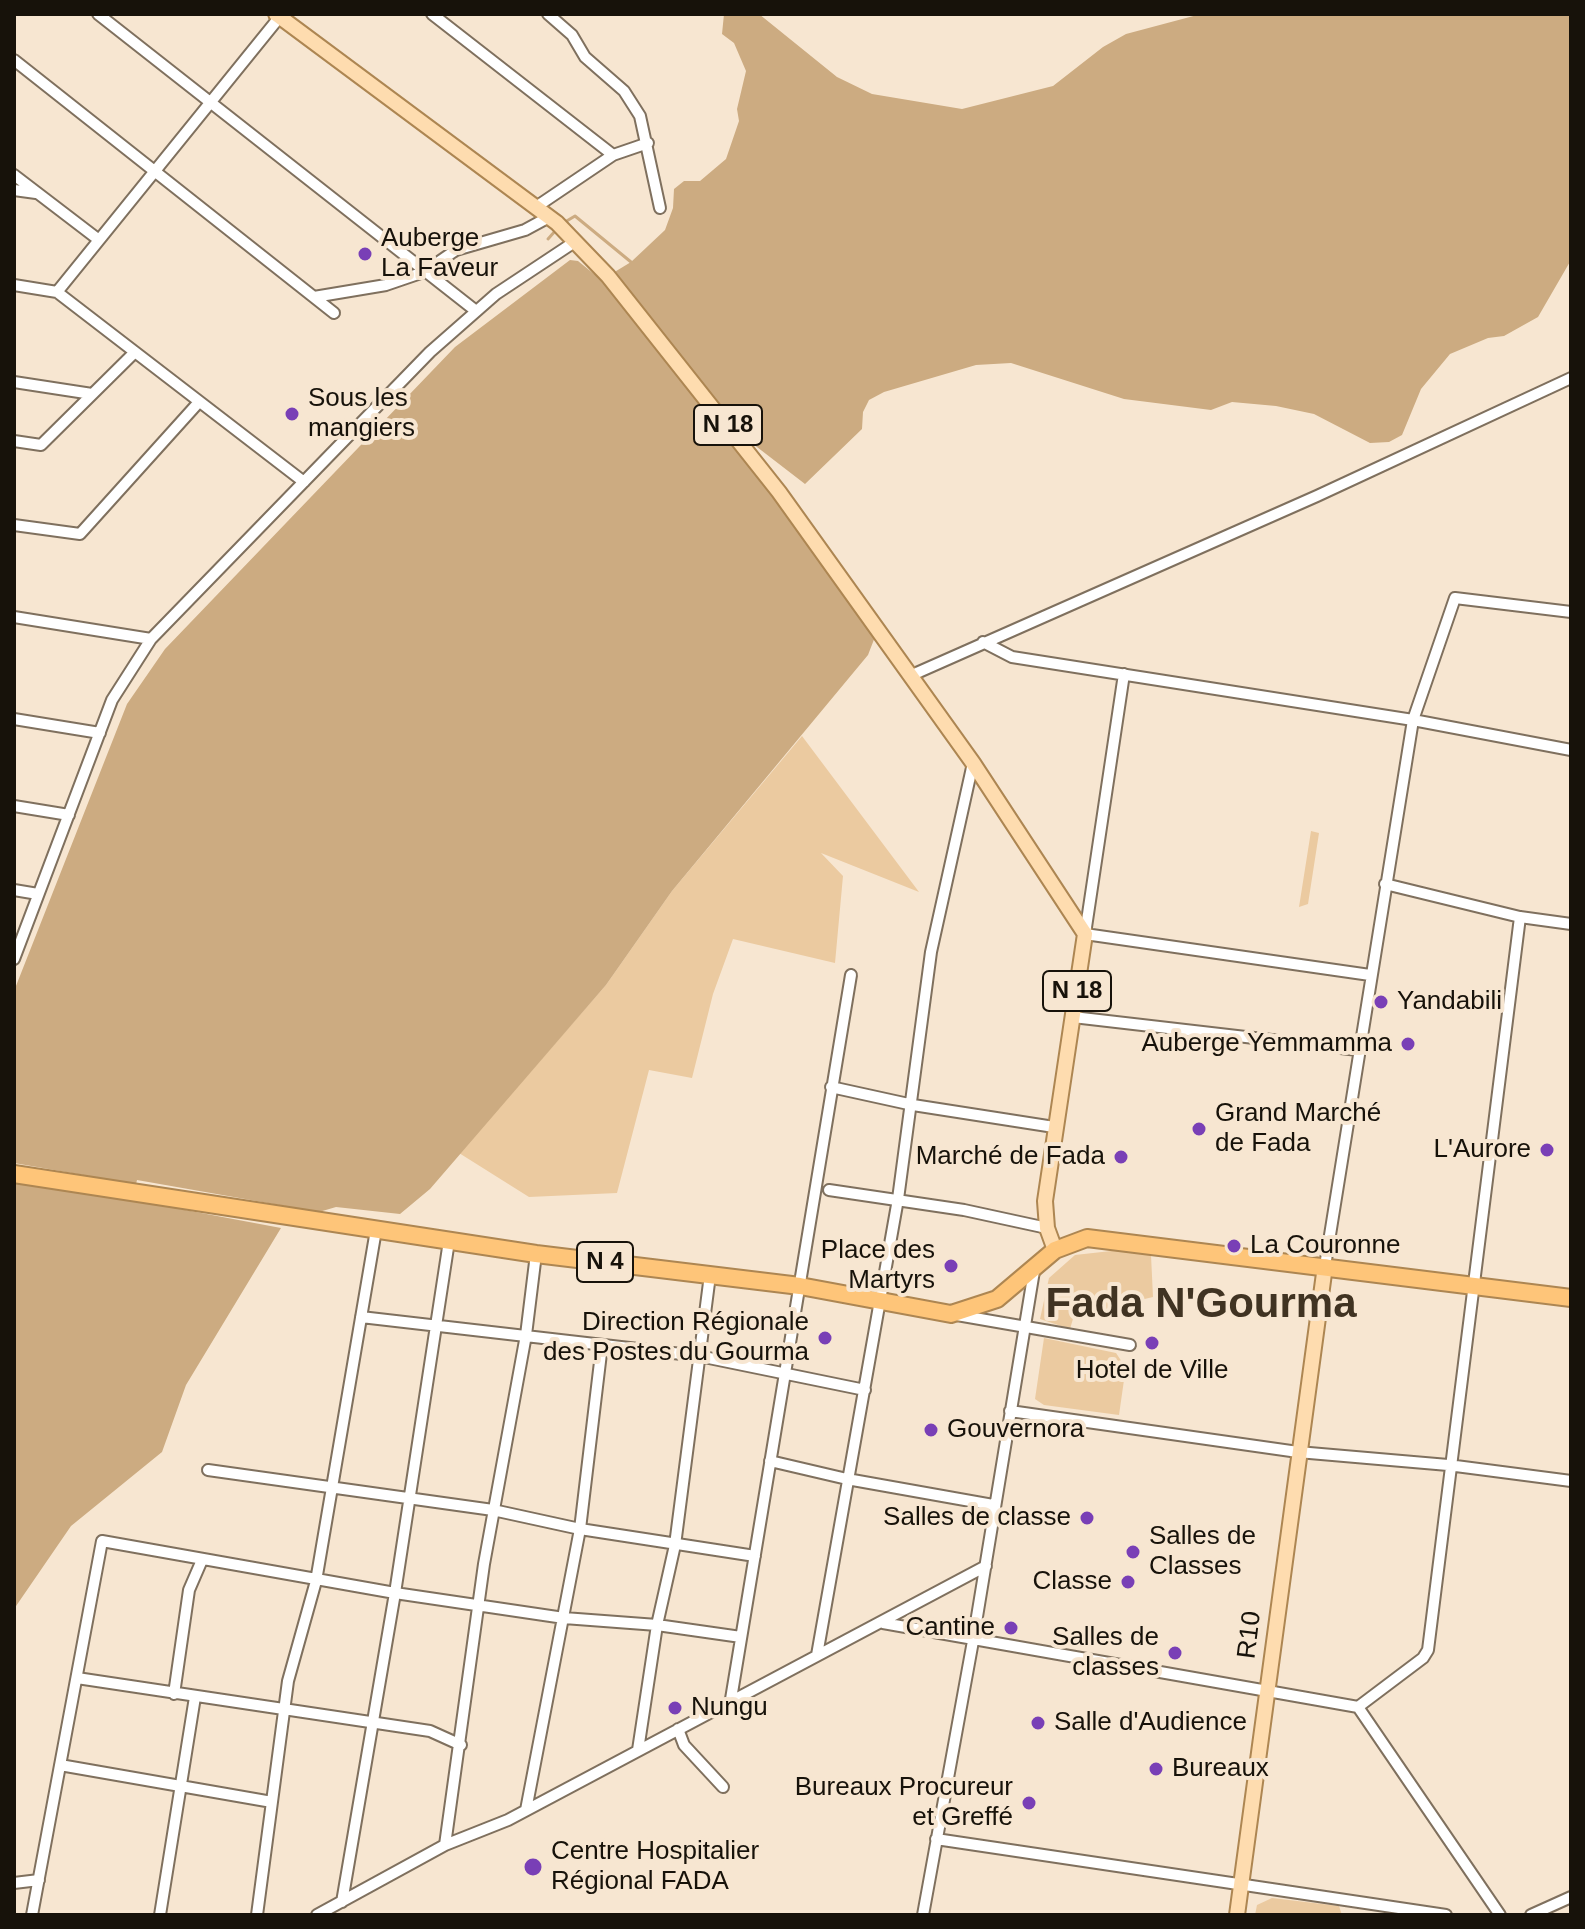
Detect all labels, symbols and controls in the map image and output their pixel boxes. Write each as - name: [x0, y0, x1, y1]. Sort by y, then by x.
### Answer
- place label: Auberge La Faveur: [381, 223, 498, 284]
- marker: Auberge La Faveur: [356, 245, 374, 263]
- place label: Sous les mangiers: [308, 383, 415, 444]
- marker: Sous les mangiers: [283, 405, 301, 423]
- road number: N 18: [694, 405, 762, 445]
- road number: N 18: [1043, 971, 1111, 1011]
- place label: Yandabili: [1397, 986, 1502, 1018]
- marker: Yandabili: [1372, 993, 1390, 1011]
- place label: Auberge Yemmamma: [1142, 1028, 1392, 1060]
- marker: Auberge Yemmamma: [1399, 1035, 1417, 1053]
- place label: Grand Marché de Fada: [1215, 1098, 1381, 1160]
- marker: Grand Marché de Fada: [1190, 1120, 1208, 1138]
- place label: L'Aurore: [1434, 1134, 1531, 1166]
- place label: Marché de Fada: [916, 1141, 1105, 1173]
- marker: L'Aurore: [1538, 1141, 1556, 1159]
- marker: Marché de Fada: [1112, 1148, 1130, 1166]
- place label: La Couronne: [1250, 1230, 1400, 1262]
- place label: Place des Martyrs: [821, 1235, 935, 1296]
- marker: La Couronne: [1225, 1237, 1243, 1255]
- road number: N 4: [577, 1242, 633, 1282]
- marker: Place des Martyrs: [942, 1257, 960, 1275]
- district label: Fada N'Gourma: [1045, 1280, 1357, 1330]
- place label: Direction Régionale des Postes du Gourma: [543, 1307, 809, 1368]
- marker: Direction Régionale des Postes du Gourma: [816, 1329, 834, 1347]
- marker: Hotel de Ville: [1143, 1334, 1161, 1352]
- place label: Hotel de Ville: [1076, 1355, 1228, 1387]
- place label: Gouvernora: [947, 1414, 1084, 1446]
- marker: Gouvernora: [922, 1421, 940, 1439]
- place label: Salles de classe: [883, 1502, 1071, 1534]
- marker: Salles de classe: [1078, 1509, 1096, 1527]
- place label: Salles de Classes: [1149, 1521, 1256, 1582]
- marker: Salles de Classes: [1124, 1543, 1142, 1561]
- place label: Classe: [1033, 1566, 1112, 1598]
- marker: Classe: [1119, 1573, 1137, 1591]
- street label: R10: [1232, 1609, 1268, 1661]
- place label: Cantine: [905, 1612, 995, 1644]
- marker: Cantine: [1002, 1619, 1020, 1637]
- place label: Salles de classes: [1052, 1622, 1159, 1684]
- marker: Salles de classes: [1166, 1644, 1184, 1662]
- place label: Nungu: [691, 1692, 768, 1724]
- marker: Nungu: [666, 1699, 684, 1717]
- place label: Salle d'Audience: [1054, 1707, 1247, 1739]
- marker: Salle d'Audience: [1029, 1714, 1047, 1732]
- place label: Bureaux: [1172, 1753, 1269, 1785]
- marker: Bureaux: [1147, 1760, 1165, 1778]
- place label: Bureaux Procureur et Greffé: [795, 1772, 1013, 1834]
- marker: Bureaux Procureur et Greffé: [1020, 1794, 1038, 1812]
- place label: Centre Hospitalier Régional FADA: [551, 1836, 759, 1898]
- marker: Centre Hospitalier Régional FADA: [522, 1856, 544, 1878]

